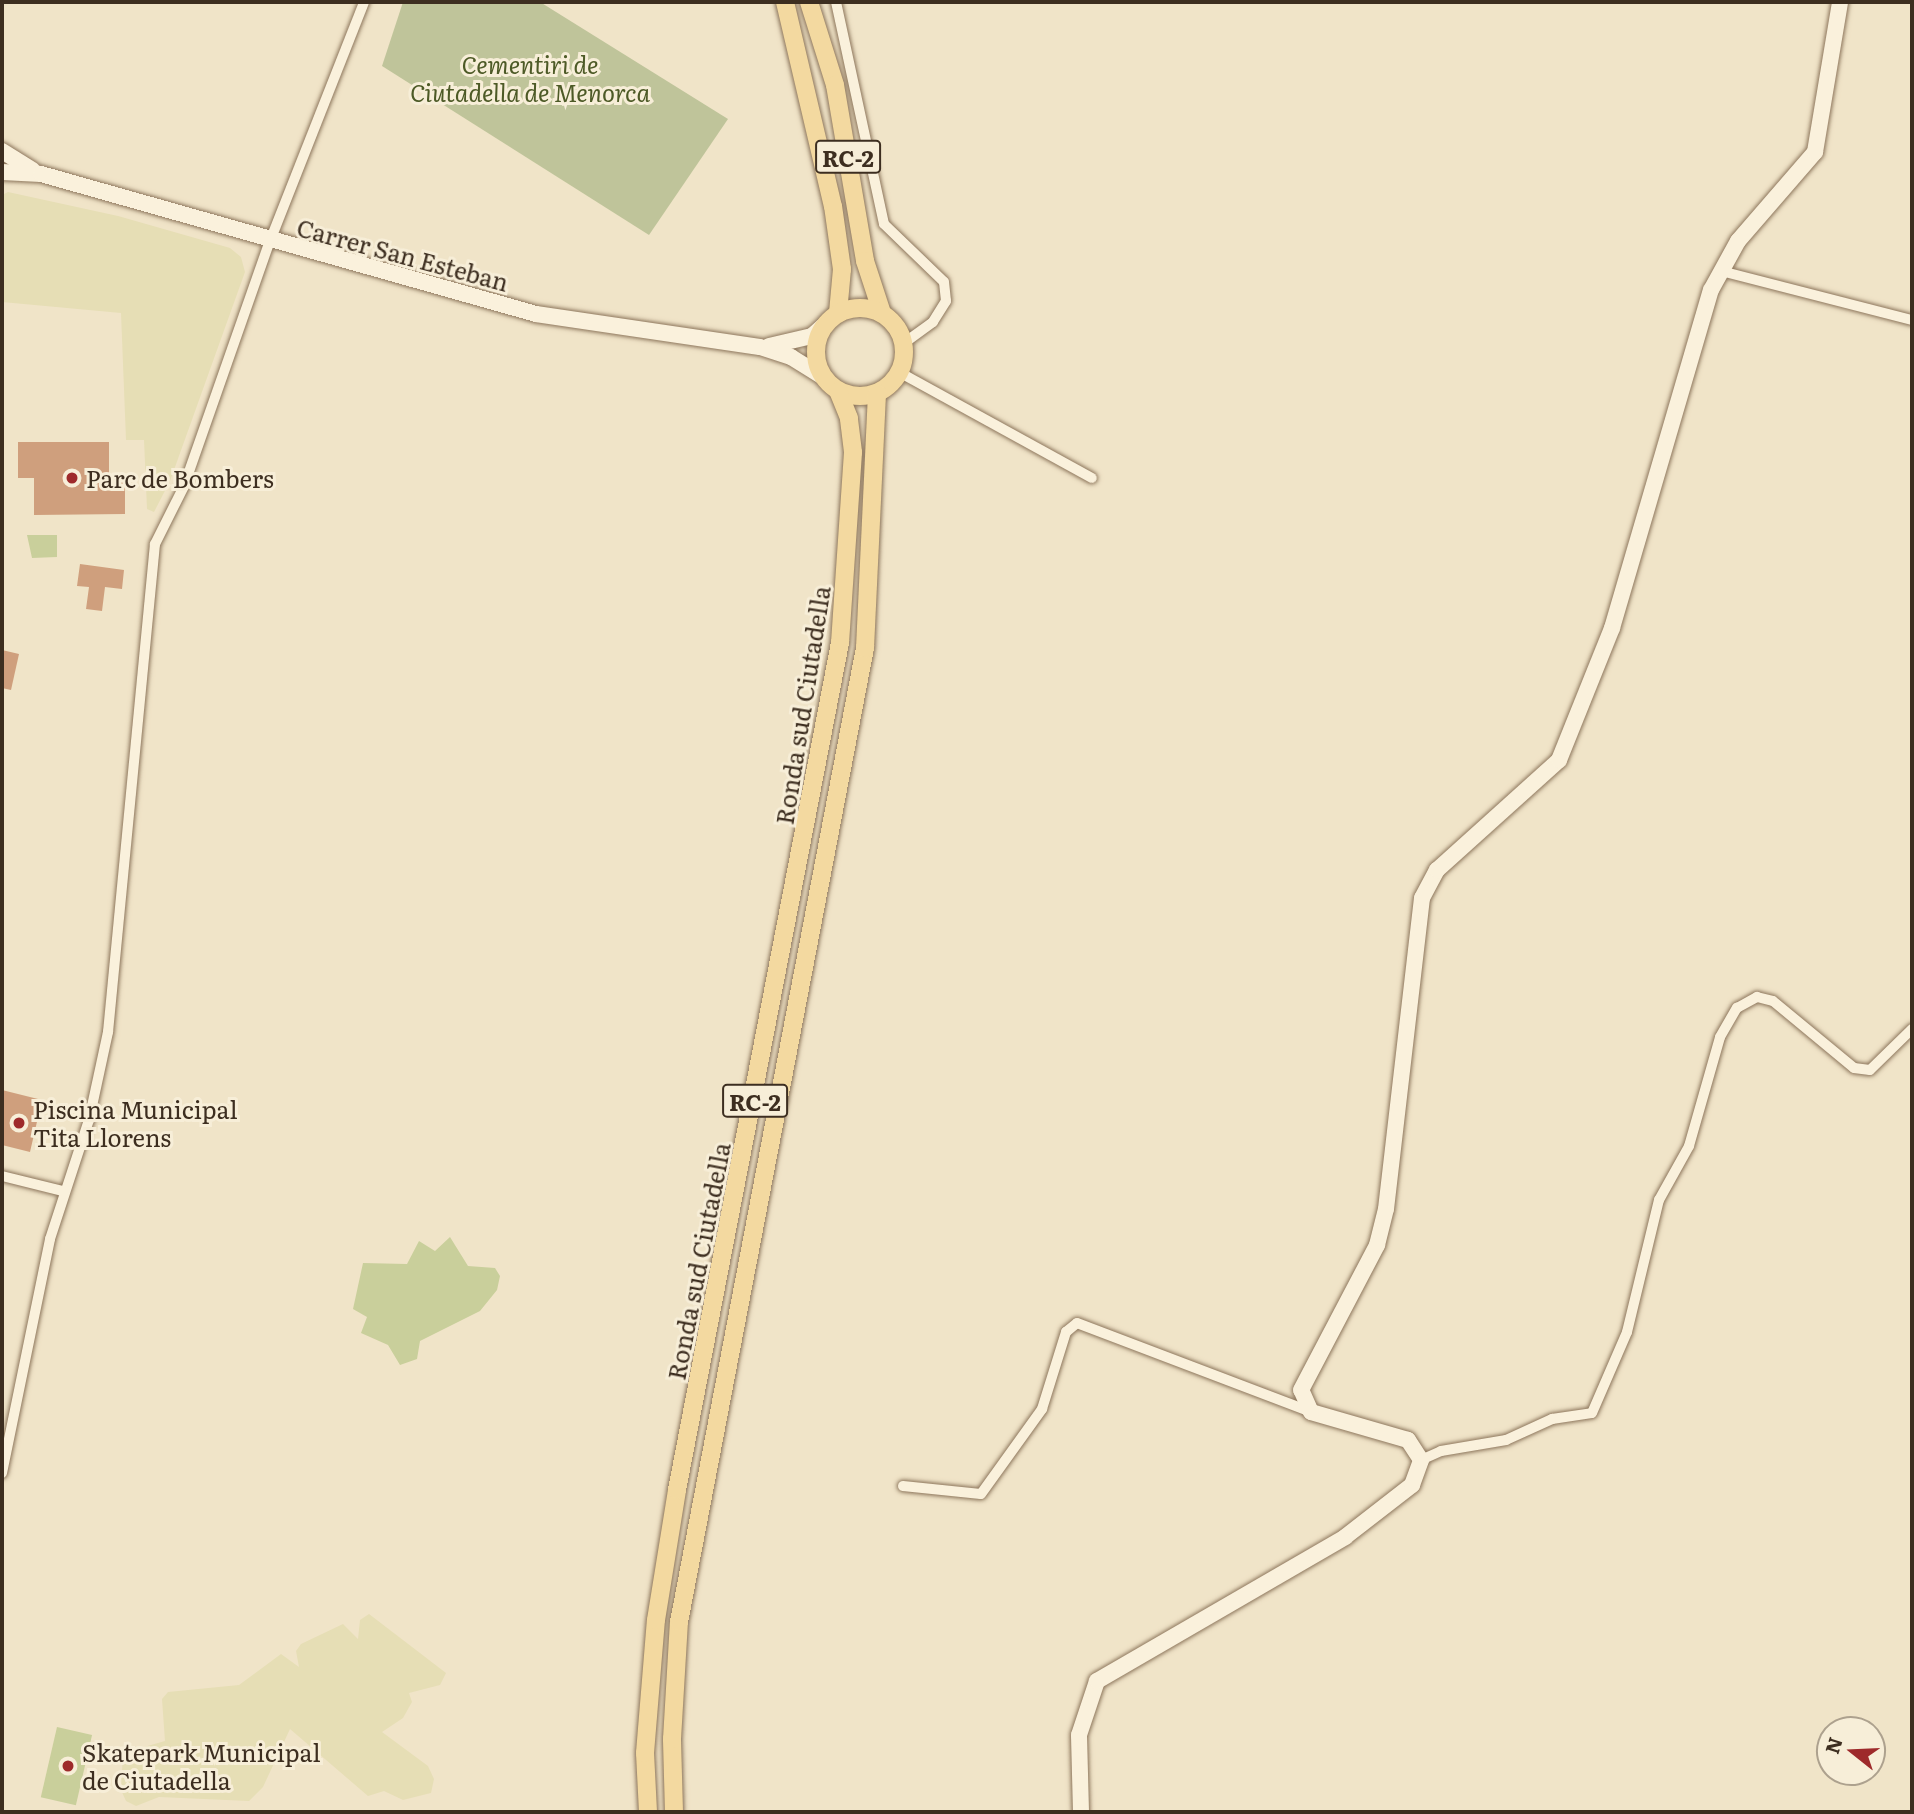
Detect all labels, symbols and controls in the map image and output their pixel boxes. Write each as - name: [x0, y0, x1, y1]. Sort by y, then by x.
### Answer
- park label: Cementiri de Ciutadella de Menorca: [410, 50, 650, 106]
- road number: RC-2: [815, 138, 881, 176]
- street label: Carrer San Esteban: [294, 212, 512, 296]
- place label: Parc de Bombers: [86, 464, 274, 492]
- marker: Parc de Bombers: [64, 470, 80, 486]
- street label: Ronda sud Ciutadella: [769, 584, 835, 826]
- road number: RC-2: [722, 1082, 788, 1120]
- place label: Piscina Municipal Tita Llorens: [33, 1095, 238, 1151]
- marker: Piscina Municipal Tita Llorens: [11, 1115, 27, 1131]
- street label: Ronda sud Ciutadella: [661, 1140, 735, 1382]
- north arrow: [1816, 1716, 1886, 1786]
- text: N: [1817, 1733, 1849, 1757]
- place label: Skatepark Municipal de Ciutadella: [82, 1738, 320, 1794]
- marker: Skatepark Municipal de Ciutadella: [60, 1758, 76, 1774]

